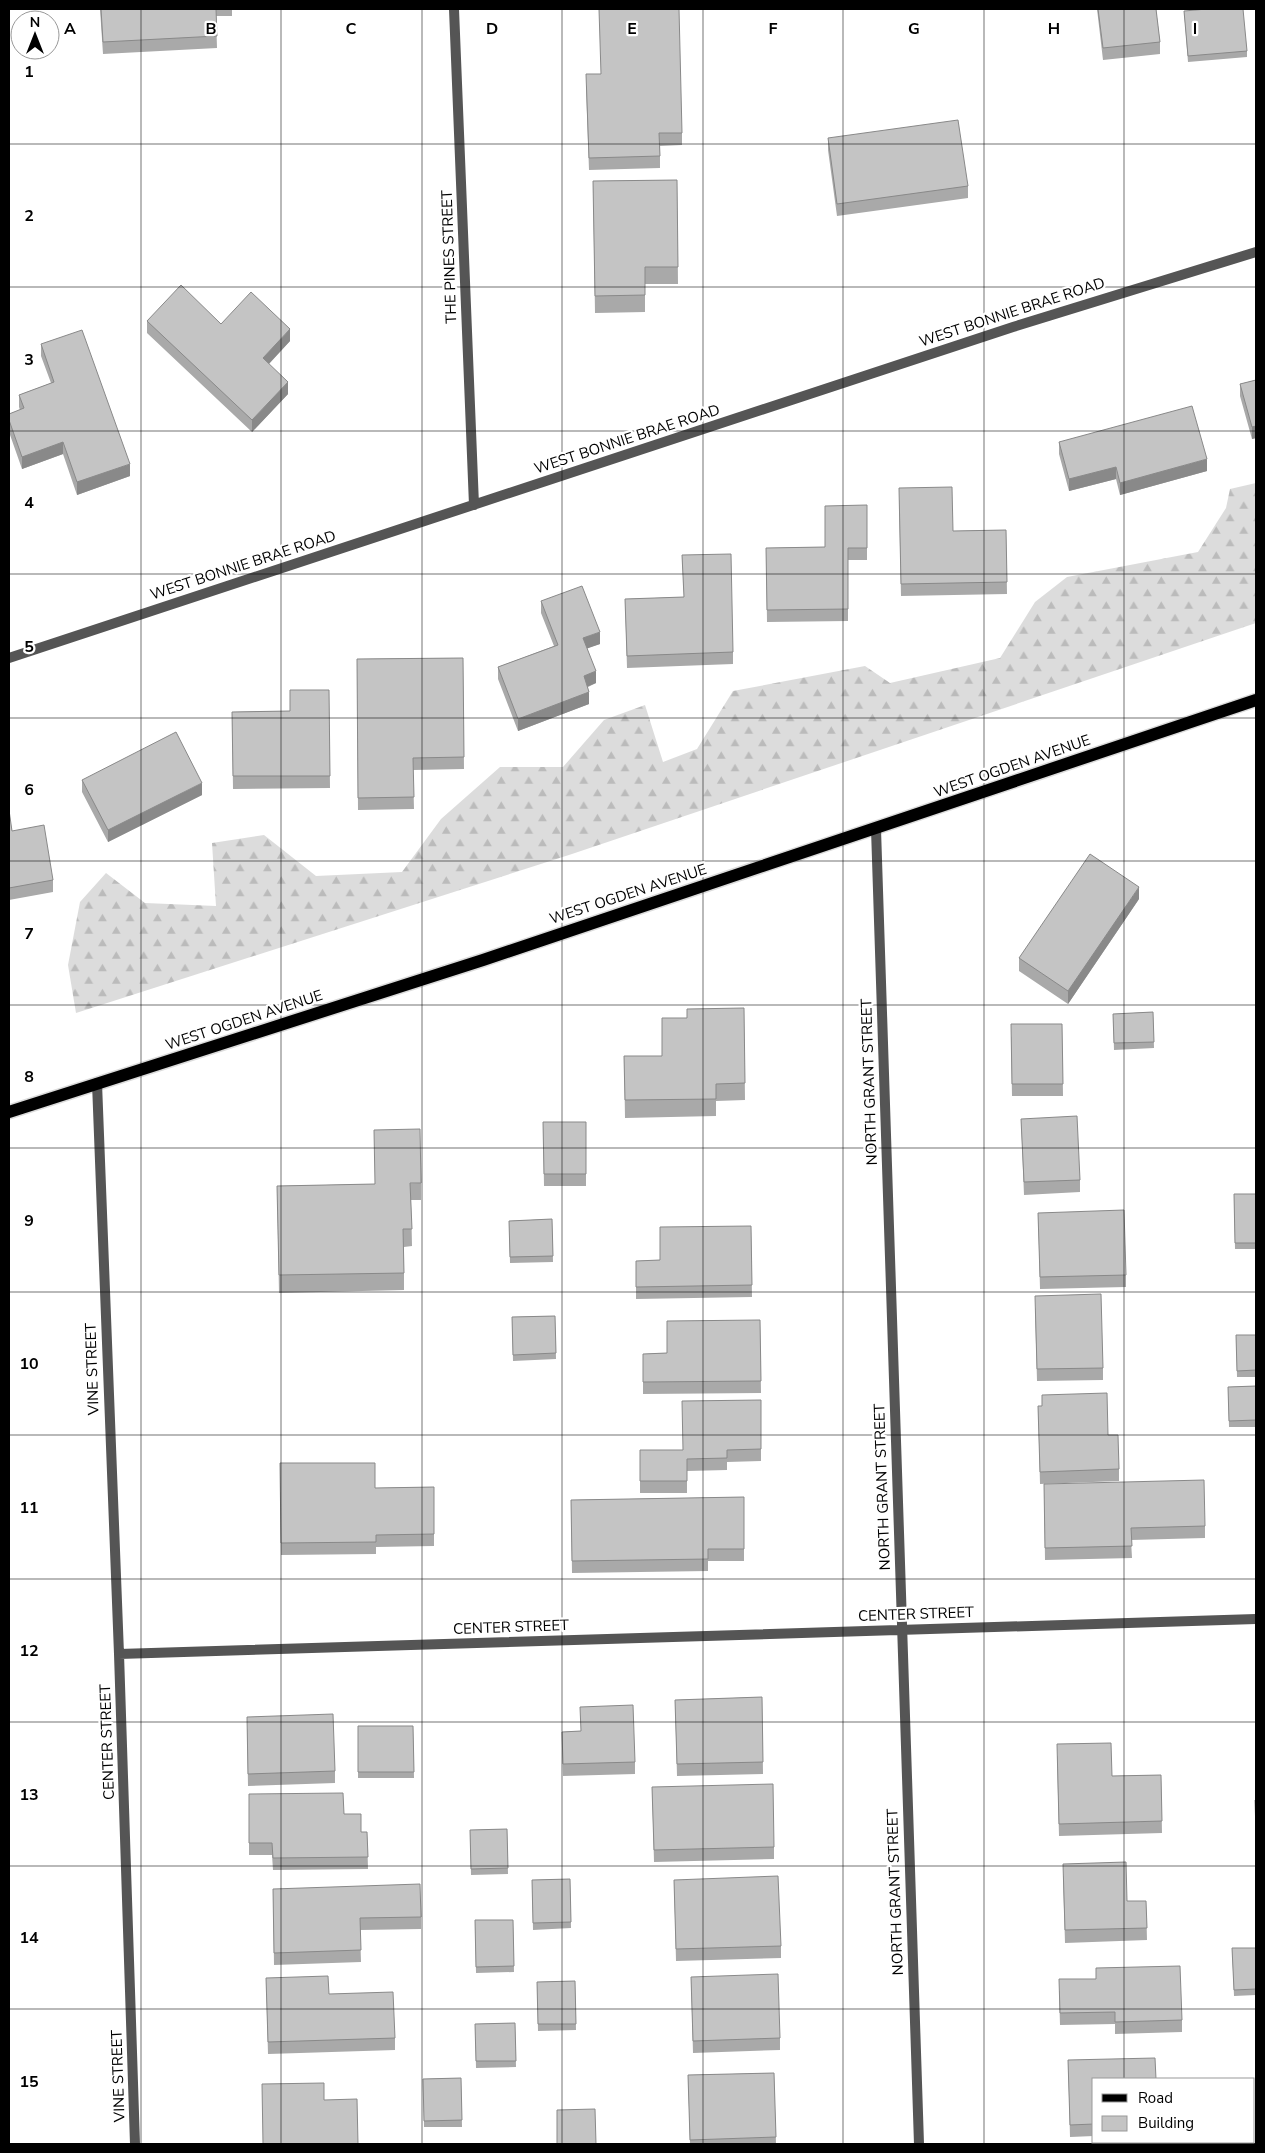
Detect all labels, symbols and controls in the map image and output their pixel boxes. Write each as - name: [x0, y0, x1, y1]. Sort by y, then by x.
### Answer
- north arrow: [10, 10, 60, 60]
- text: N: [30, 13, 40, 32]
- text: A: [64, 18, 76, 40]
- text: B: [205, 18, 217, 40]
- text: C: [346, 18, 357, 40]
- text: D: [486, 18, 498, 40]
- text: E: [627, 18, 637, 40]
- text: F: [769, 18, 778, 40]
- text: G: [908, 18, 920, 40]
- text: H: [1048, 18, 1060, 40]
- text: I: [1193, 18, 1197, 40]
- text: 1: [24, 61, 34, 83]
- street label: THE PINES STREET: [437, 190, 461, 324]
- text: 2: [24, 205, 34, 227]
- street label: WEST BONNIE BRAE ROAD: [917, 272, 1107, 352]
- text: 3: [24, 349, 34, 371]
- street label: WEST BONNIE BRAE ROAD: [532, 399, 722, 479]
- text: 4: [24, 492, 34, 514]
- street label: WEST BONNIE BRAE ROAD: [148, 525, 338, 605]
- text: 5: [24, 636, 34, 658]
- street label: WEST OGDEN AVENUE: [931, 730, 1093, 802]
- text: 6: [24, 779, 34, 801]
- street label: WEST OGDEN AVENUE: [547, 859, 709, 929]
- text: 7: [24, 923, 34, 945]
- street label: WEST OGDEN AVENUE: [163, 985, 325, 1055]
- street label: NORTH GRANT STREET: [856, 998, 882, 1166]
- text: 8: [24, 1066, 34, 1088]
- text: 9: [24, 1210, 34, 1232]
- street label: VINE STREET: [80, 1323, 104, 1416]
- text: 10: [19, 1353, 39, 1375]
- street label: NORTH GRANT STREET: [869, 1403, 895, 1571]
- text: 11: [19, 1497, 39, 1519]
- street label: CENTER STREET: [858, 1602, 974, 1626]
- street label: CENTER STREET: [453, 1615, 569, 1639]
- text: 12: [19, 1640, 39, 1662]
- street label: CENTER STREET: [95, 1684, 119, 1800]
- text: 13: [19, 1784, 39, 1806]
- street label: NORTH GRANT STREET: [882, 1808, 908, 1976]
- text: 14: [19, 1927, 39, 1949]
- street label: VINE STREET: [106, 2030, 130, 2123]
- text: 15: [19, 2071, 39, 2093]
- legend: [1092, 2078, 1255, 2143]
- text: Road: [1138, 2088, 1173, 2108]
- text: Building: [1138, 2113, 1194, 2133]

